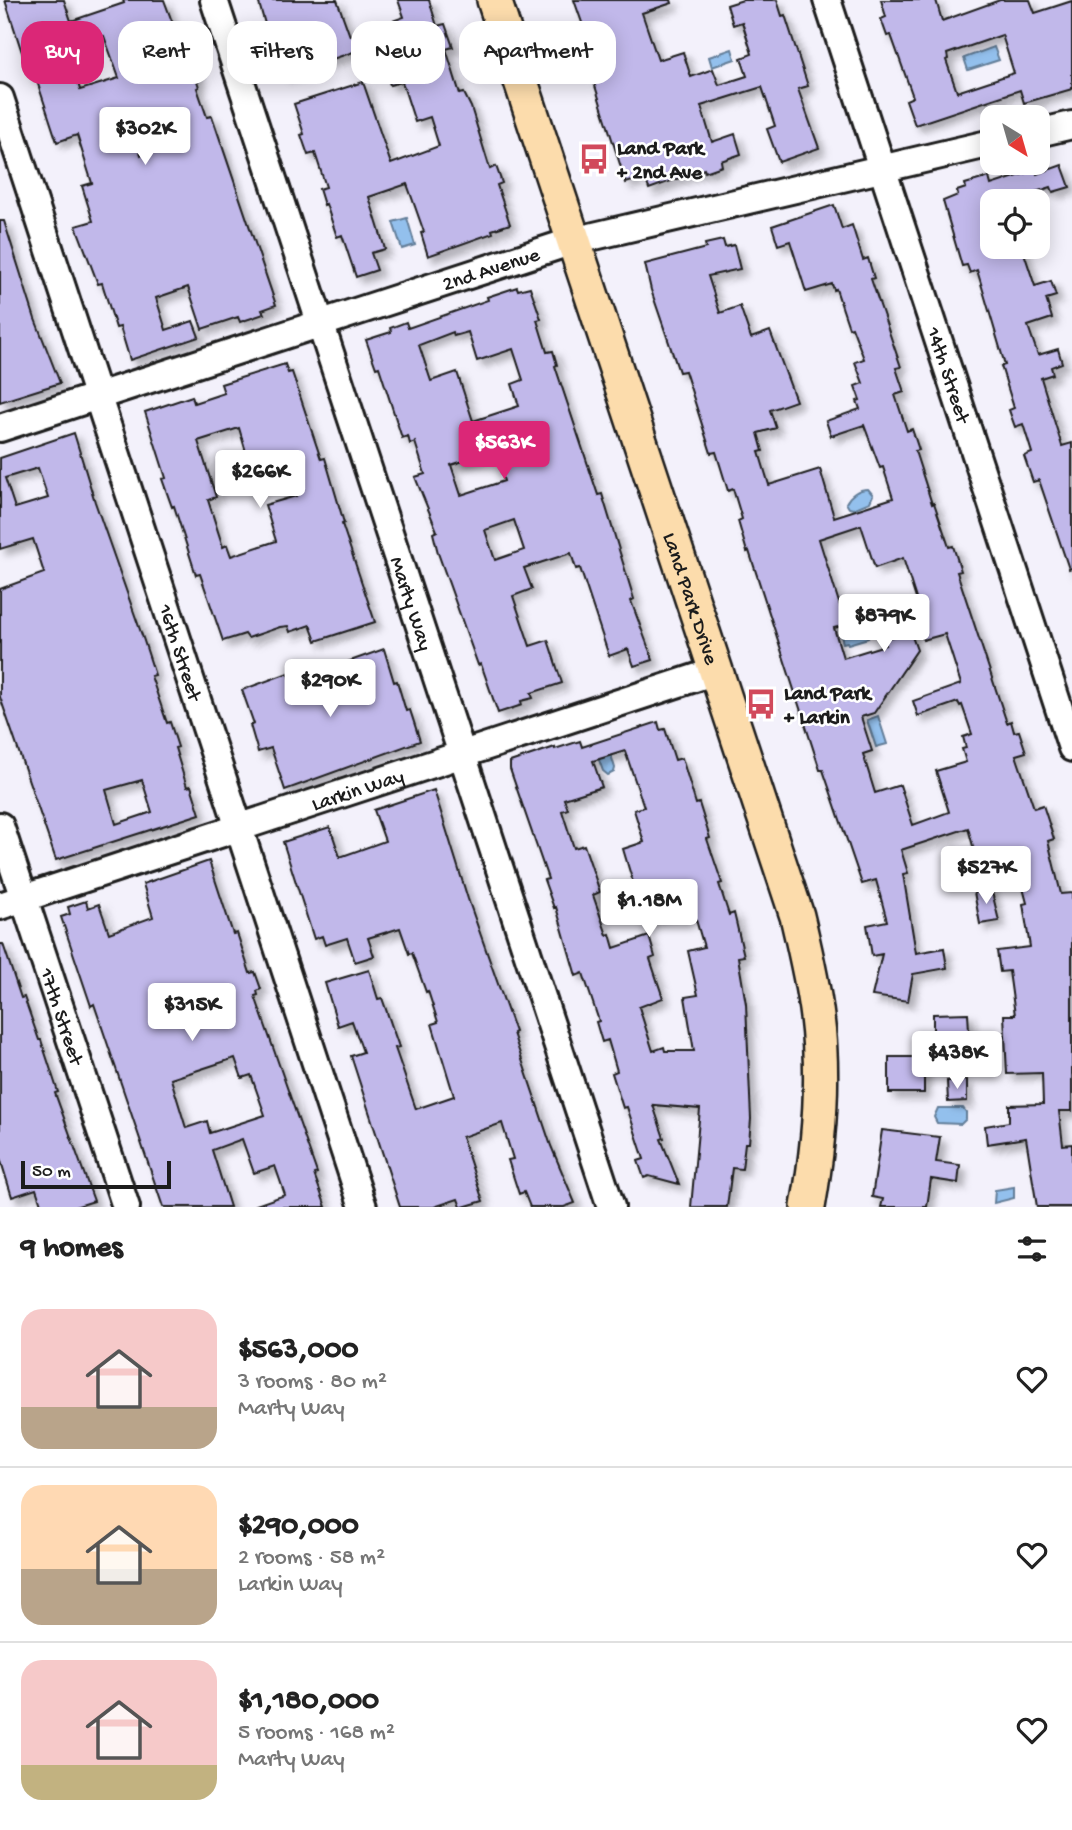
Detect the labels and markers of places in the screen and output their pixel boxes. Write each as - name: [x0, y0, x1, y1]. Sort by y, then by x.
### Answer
- pin: $302K: [96, 108, 194, 167]
- place label: Land Park + 2nd Ave: [616, 138, 706, 187]
- bus stop icon: Land Park + 2nd Ave: [577, 142, 611, 176]
- pin: $563K: [455, 421, 553, 481]
- pin: $266K: [211, 450, 309, 510]
- pin: $879K: [835, 594, 933, 654]
- pin: $290K: [281, 660, 379, 719]
- place label: Land Park + Larkin: [783, 683, 873, 732]
- bus stop icon: Land Park + Larkin: [744, 687, 778, 721]
- pin: $527K: [937, 846, 1035, 906]
- pin: $1.18M: [592, 880, 706, 939]
- pin: $315K: [143, 984, 241, 1043]
- pin: $438K: [908, 1032, 1006, 1091]

